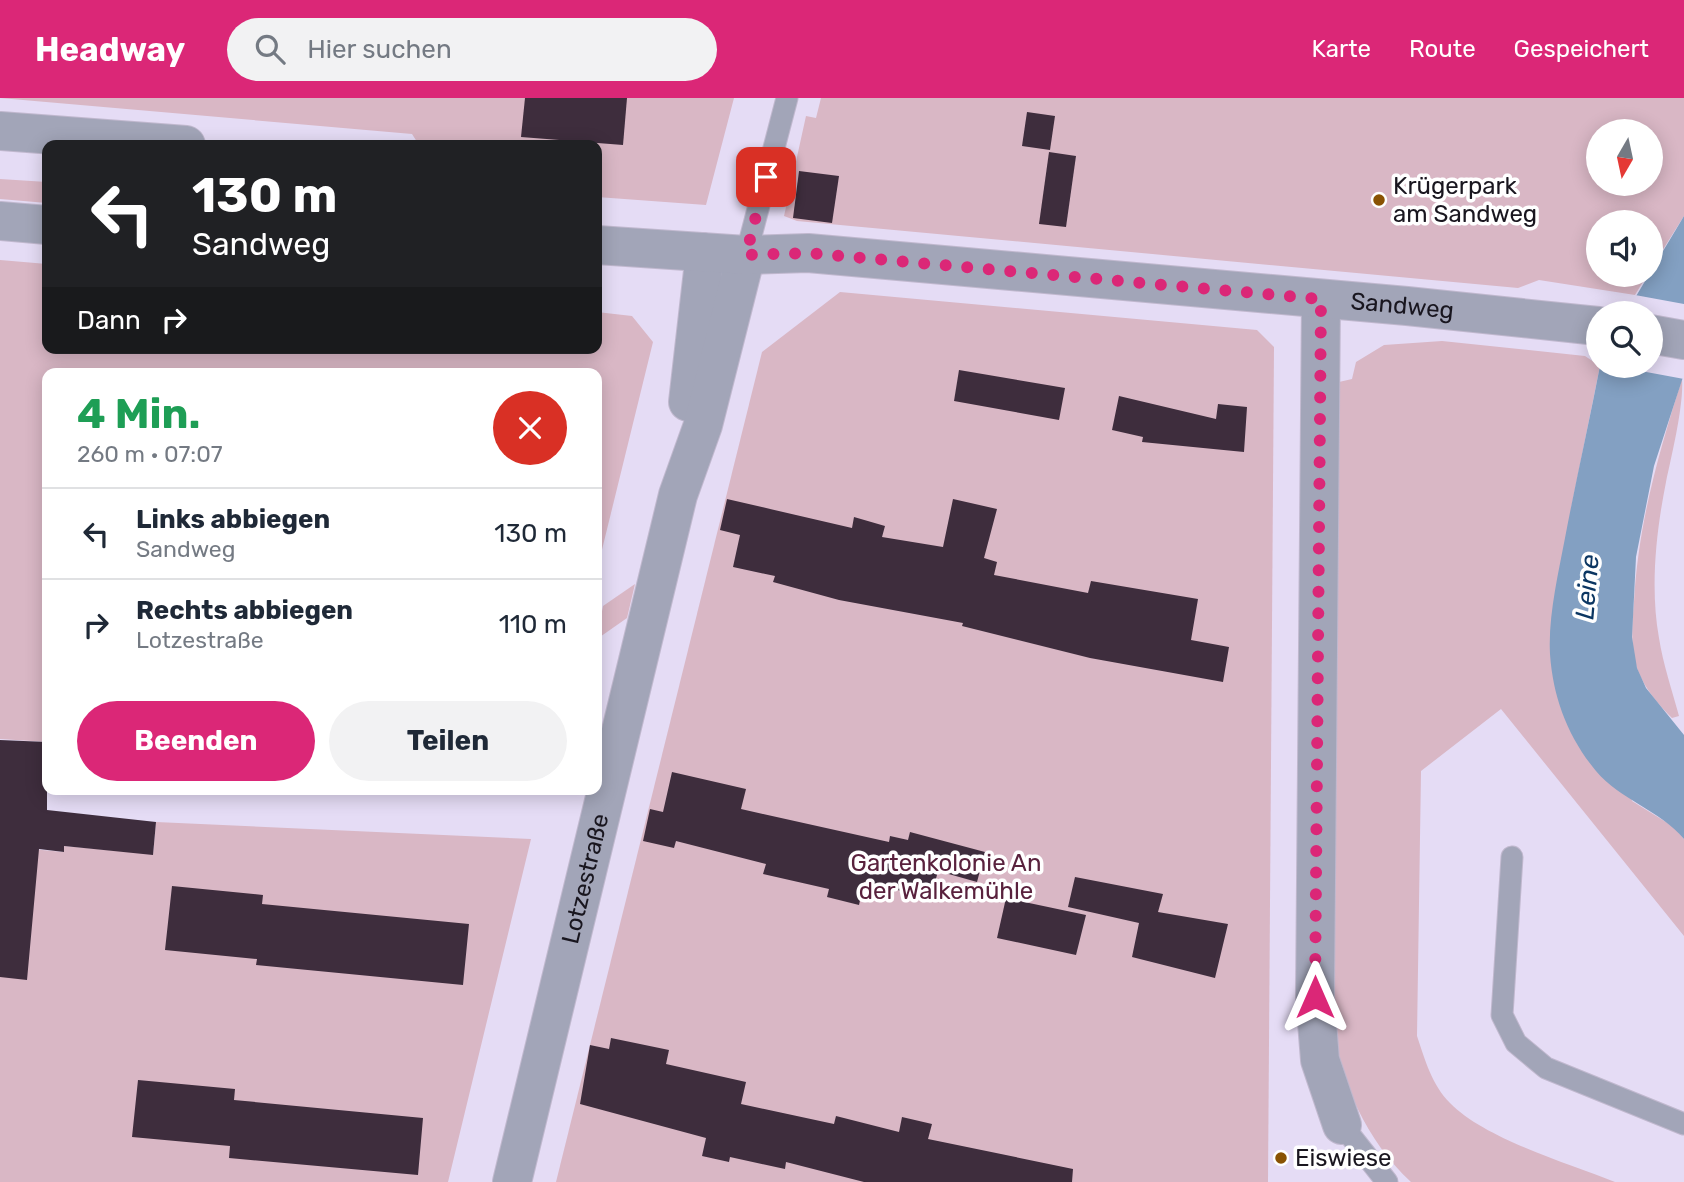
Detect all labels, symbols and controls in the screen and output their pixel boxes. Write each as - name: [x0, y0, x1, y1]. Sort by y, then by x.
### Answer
- search box: [227, 18, 717, 81]
- text: Headway: [35, 30, 185, 69]
- icon: search: [251, 30, 289, 68]
- text: Hier suchen: [307, 34, 452, 65]
- text: Karte: [1312, 35, 1371, 63]
- text: Route: [1409, 35, 1476, 63]
- text: Gespeichert: [1514, 35, 1649, 63]
- north arrow: [1586, 119, 1662, 196]
- map controls: [1586, 119, 1663, 378]
- pin: [736, 147, 796, 207]
- icon: arrive: [747, 158, 785, 196]
- text: 130 m: [192, 166, 337, 224]
- icon: left: [77, 168, 168, 259]
- place label: Krügerpark am Sandweg: [1393, 172, 1537, 228]
- marker: Krügerpark am Sandweg: [1371, 192, 1387, 208]
- button: sound: [1586, 210, 1663, 287]
- text: Sandweg: [192, 225, 330, 263]
- street label: Sandweg: [1349, 287, 1455, 325]
- icon: right: [155, 301, 193, 339]
- button: search: [1586, 301, 1663, 378]
- text: Dann: [77, 305, 141, 336]
- text: 4 Min.: [77, 389, 200, 439]
- button: close: [493, 391, 567, 465]
- text: 260 m · 07:07: [77, 440, 223, 468]
- text: Links abbiegen: [136, 504, 330, 535]
- icon: left: [77, 515, 115, 553]
- text: 130 m: [494, 518, 567, 549]
- text: Sandweg: [136, 535, 235, 563]
- water label: Leine: [1569, 553, 1606, 621]
- text: Rechts abbiegen: [136, 595, 353, 626]
- icon: right: [77, 606, 115, 644]
- text: 110 m: [499, 609, 567, 640]
- text: Lotzestraße: [136, 626, 264, 654]
- button: Beenden: [77, 701, 315, 781]
- button: Teilen: [329, 701, 567, 781]
- street label: Lotzestraße: [556, 811, 615, 947]
- park label: Gartenkolonie An der Walkemühle: [851, 849, 1041, 905]
- position arrow: [1278, 960, 1352, 1034]
- place label: Eiswiese: [1295, 1144, 1391, 1172]
- marker: Eiswiese: [1273, 1150, 1289, 1166]

